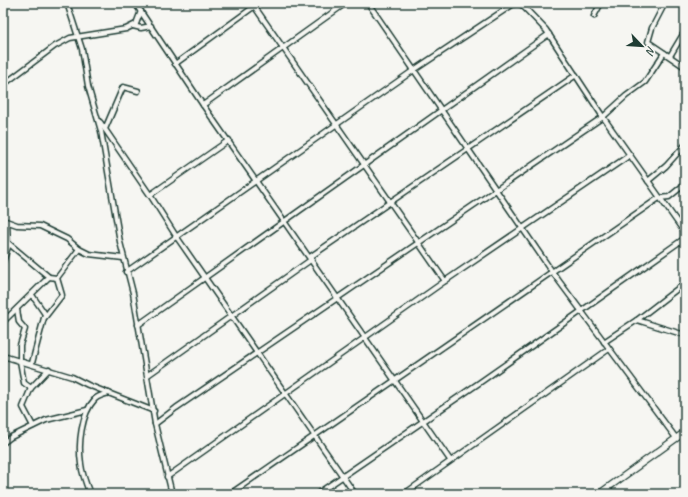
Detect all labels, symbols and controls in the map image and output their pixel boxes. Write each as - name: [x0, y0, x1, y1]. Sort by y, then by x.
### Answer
- north arrow: [622, 26, 662, 66]
- text: N: [642, 44, 659, 58]

